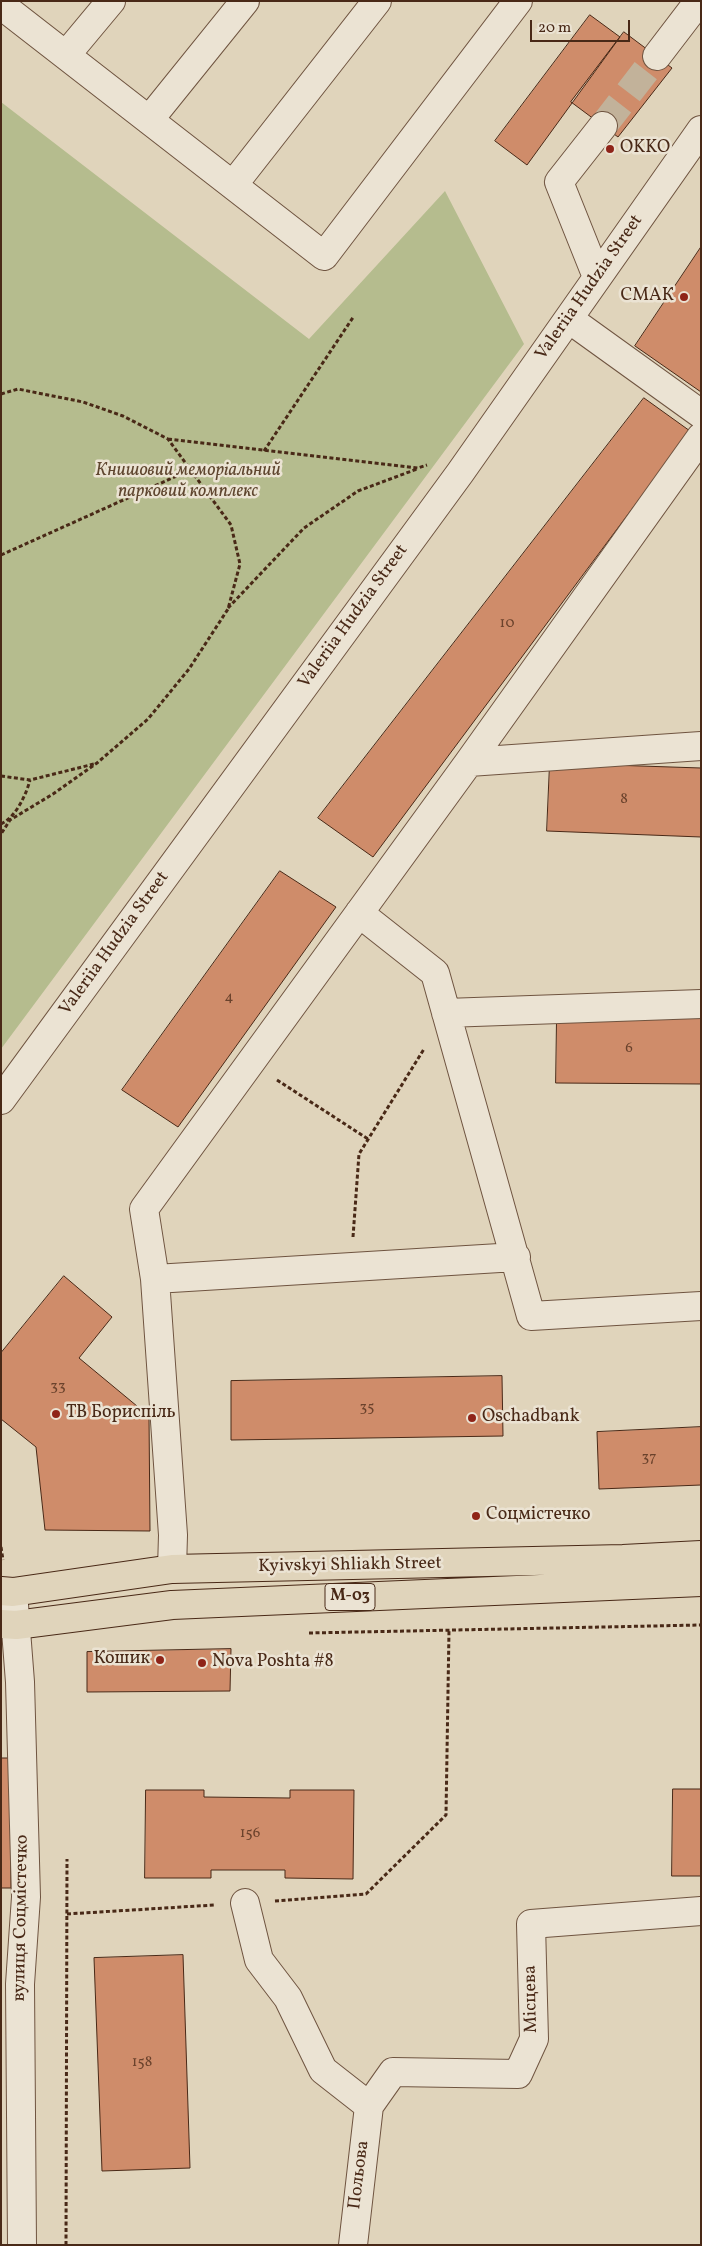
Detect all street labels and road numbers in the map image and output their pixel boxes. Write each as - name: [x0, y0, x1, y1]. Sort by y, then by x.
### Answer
- street label: Valeriia Hudzia Street: [532, 211, 648, 365]
- street label: Valeriia Hudzia Street: [295, 541, 413, 693]
- street label: Valeriia Hudzia Street: [56, 868, 174, 1020]
- street label: Kyivskyi Shliakh Street: [258, 1554, 442, 1578]
- road number: М-03: [325, 1584, 375, 1610]
- street label: вулиця Соцмістечко: [10, 1834, 34, 2002]
- street label: Місцева: [521, 1965, 543, 2033]
- street label: Польова: [345, 2139, 375, 2211]

